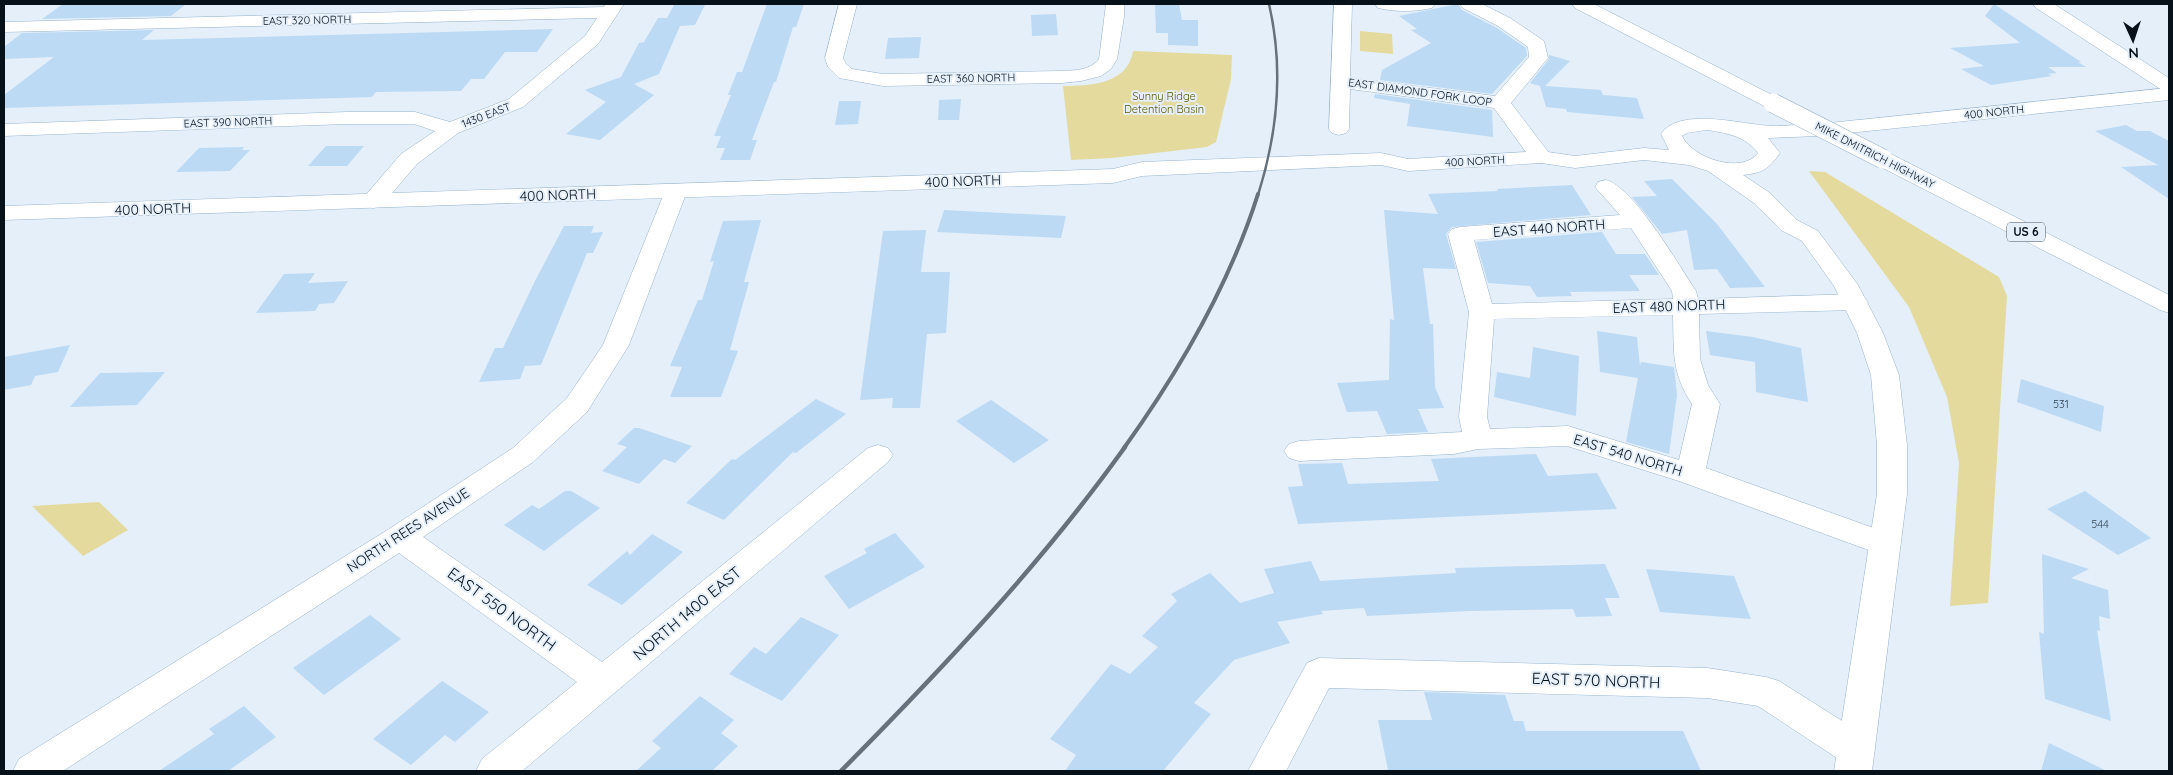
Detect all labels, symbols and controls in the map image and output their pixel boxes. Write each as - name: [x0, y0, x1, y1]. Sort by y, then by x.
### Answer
- street label: EAST 320 NORTH: [262, 12, 352, 28]
- north arrow: [2108, 15, 2158, 65]
- text: N: [2128, 44, 2139, 62]
- street label: EAST 360 NORTH: [927, 70, 1015, 86]
- street label: EAST DIAMOND FORK LOOP: [1347, 75, 1493, 109]
- park label: Sunny Ridge Detention Basin: [1124, 89, 1204, 116]
- street label: 1430 EAST: [460, 99, 513, 131]
- street label: 400 NORTH: [1963, 102, 2025, 122]
- street label: EAST 390 NORTH: [183, 113, 273, 131]
- street label: MIKE DMITRICH HIGHWAY: [1813, 119, 1937, 191]
- street label: 400 NORTH: [1445, 152, 1505, 170]
- street label: 400 NORTH: [924, 171, 1002, 191]
- street label: 400 NORTH: [519, 185, 597, 205]
- street label: 400 NORTH: [114, 199, 192, 219]
- street label: EAST 440 NORTH: [1492, 215, 1606, 241]
- road number: US 6: [2007, 222, 2045, 242]
- street label: EAST 480 NORTH: [1612, 295, 1726, 317]
- house number: 531: [2053, 397, 2069, 411]
- street label: EAST 540 NORTH: [1571, 430, 1685, 480]
- street label: NORTH REES AVENUE: [343, 484, 473, 576]
- house number: 544: [2091, 517, 2109, 531]
- street label: NORTH 1400 EAST: [629, 562, 746, 664]
- street label: EAST 550 NORTH: [444, 563, 560, 655]
- street label: EAST 570 NORTH: [1531, 668, 1661, 692]

